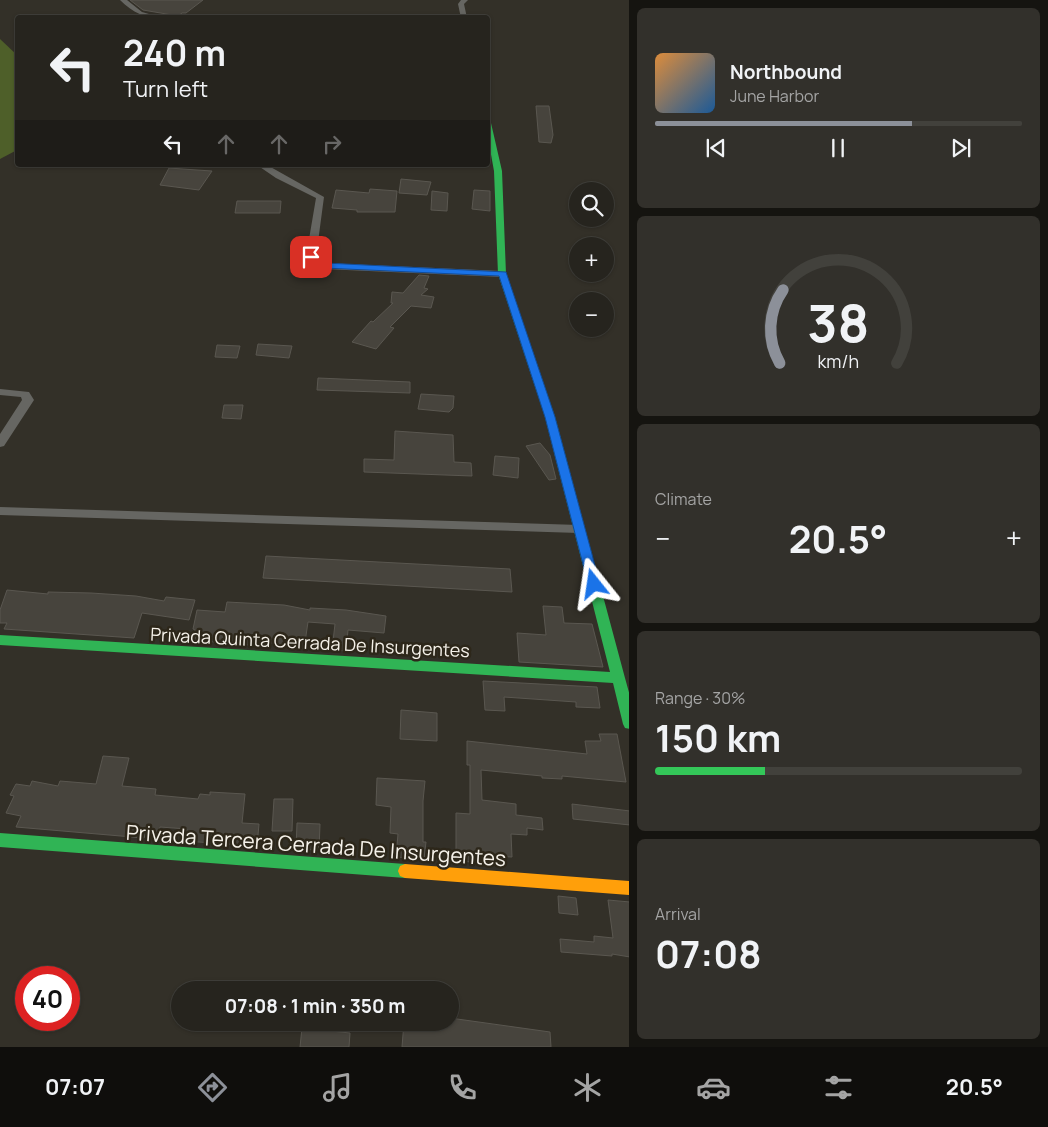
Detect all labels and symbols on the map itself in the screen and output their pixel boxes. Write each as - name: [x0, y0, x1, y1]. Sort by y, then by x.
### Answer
- pin: [290, 236, 332, 278]
- position arrow: [567, 557, 619, 609]
- street label: Privada Quinta Cerrada De Insurgentes: [150, 622, 470, 662]
- street label: Privada Tercera Cerrada De Insurgentes: [125, 818, 507, 872]
- speed limit sign: 40: [15, 966, 80, 1031]

